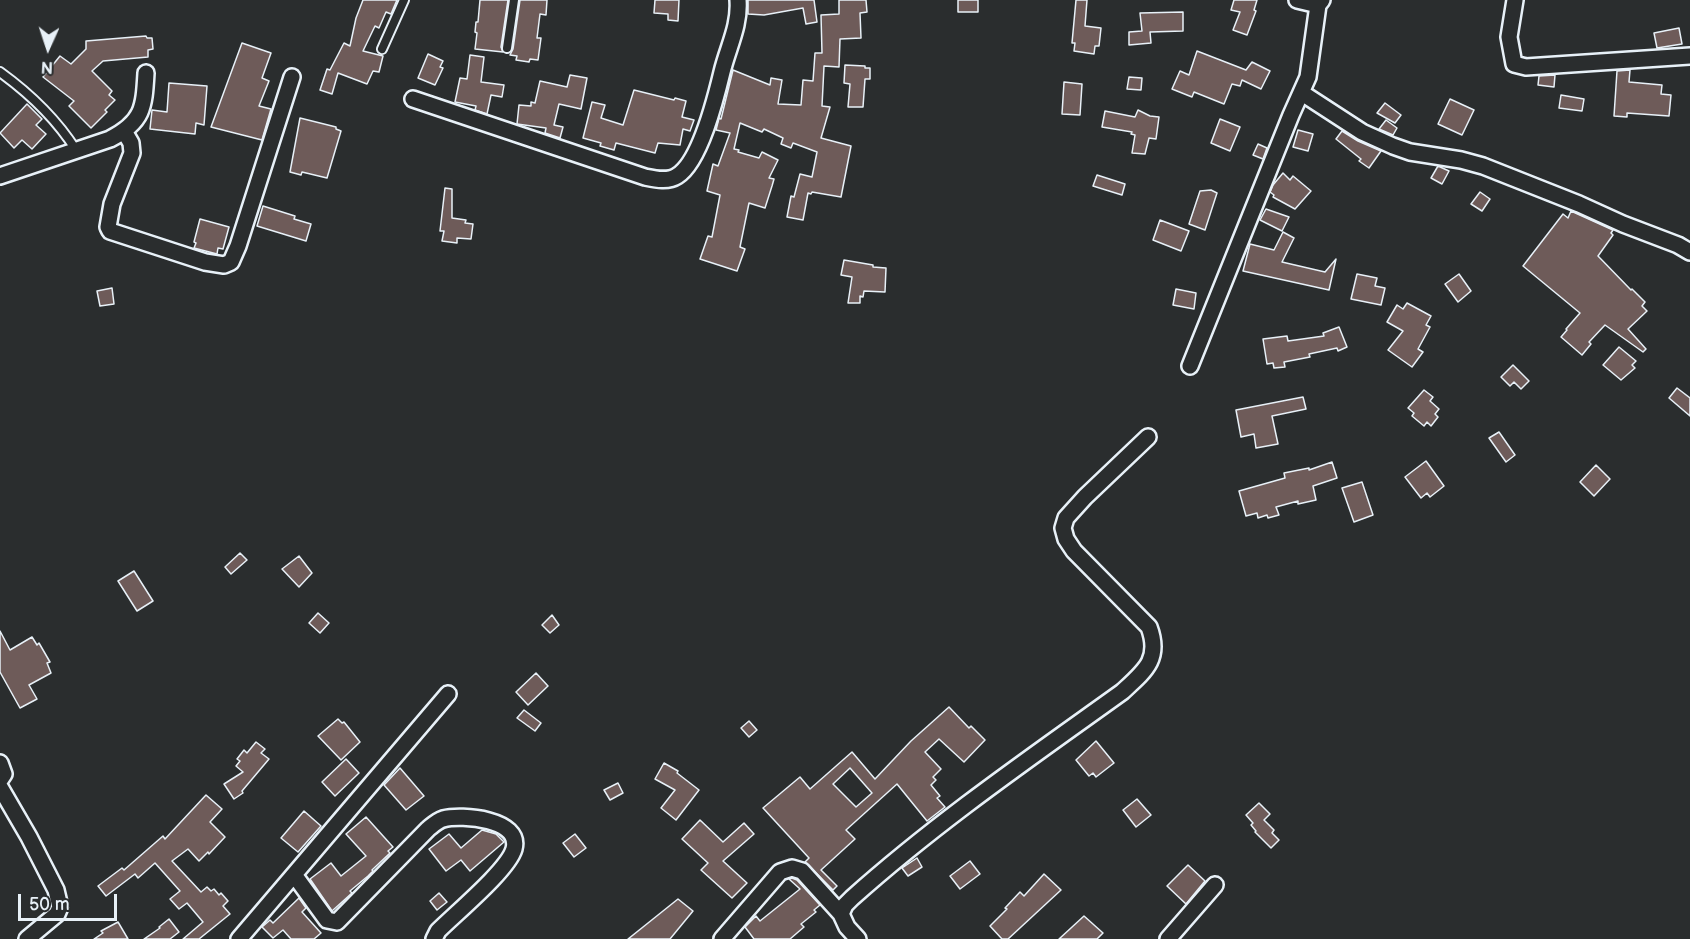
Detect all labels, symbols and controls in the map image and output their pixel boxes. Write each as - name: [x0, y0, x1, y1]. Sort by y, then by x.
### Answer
- north arrow: [18, 18, 78, 78]
- text: N: [41, 57, 54, 76]
- scale bar: [21, 882, 120, 920]
- text: 50 m: [29, 894, 70, 915]

